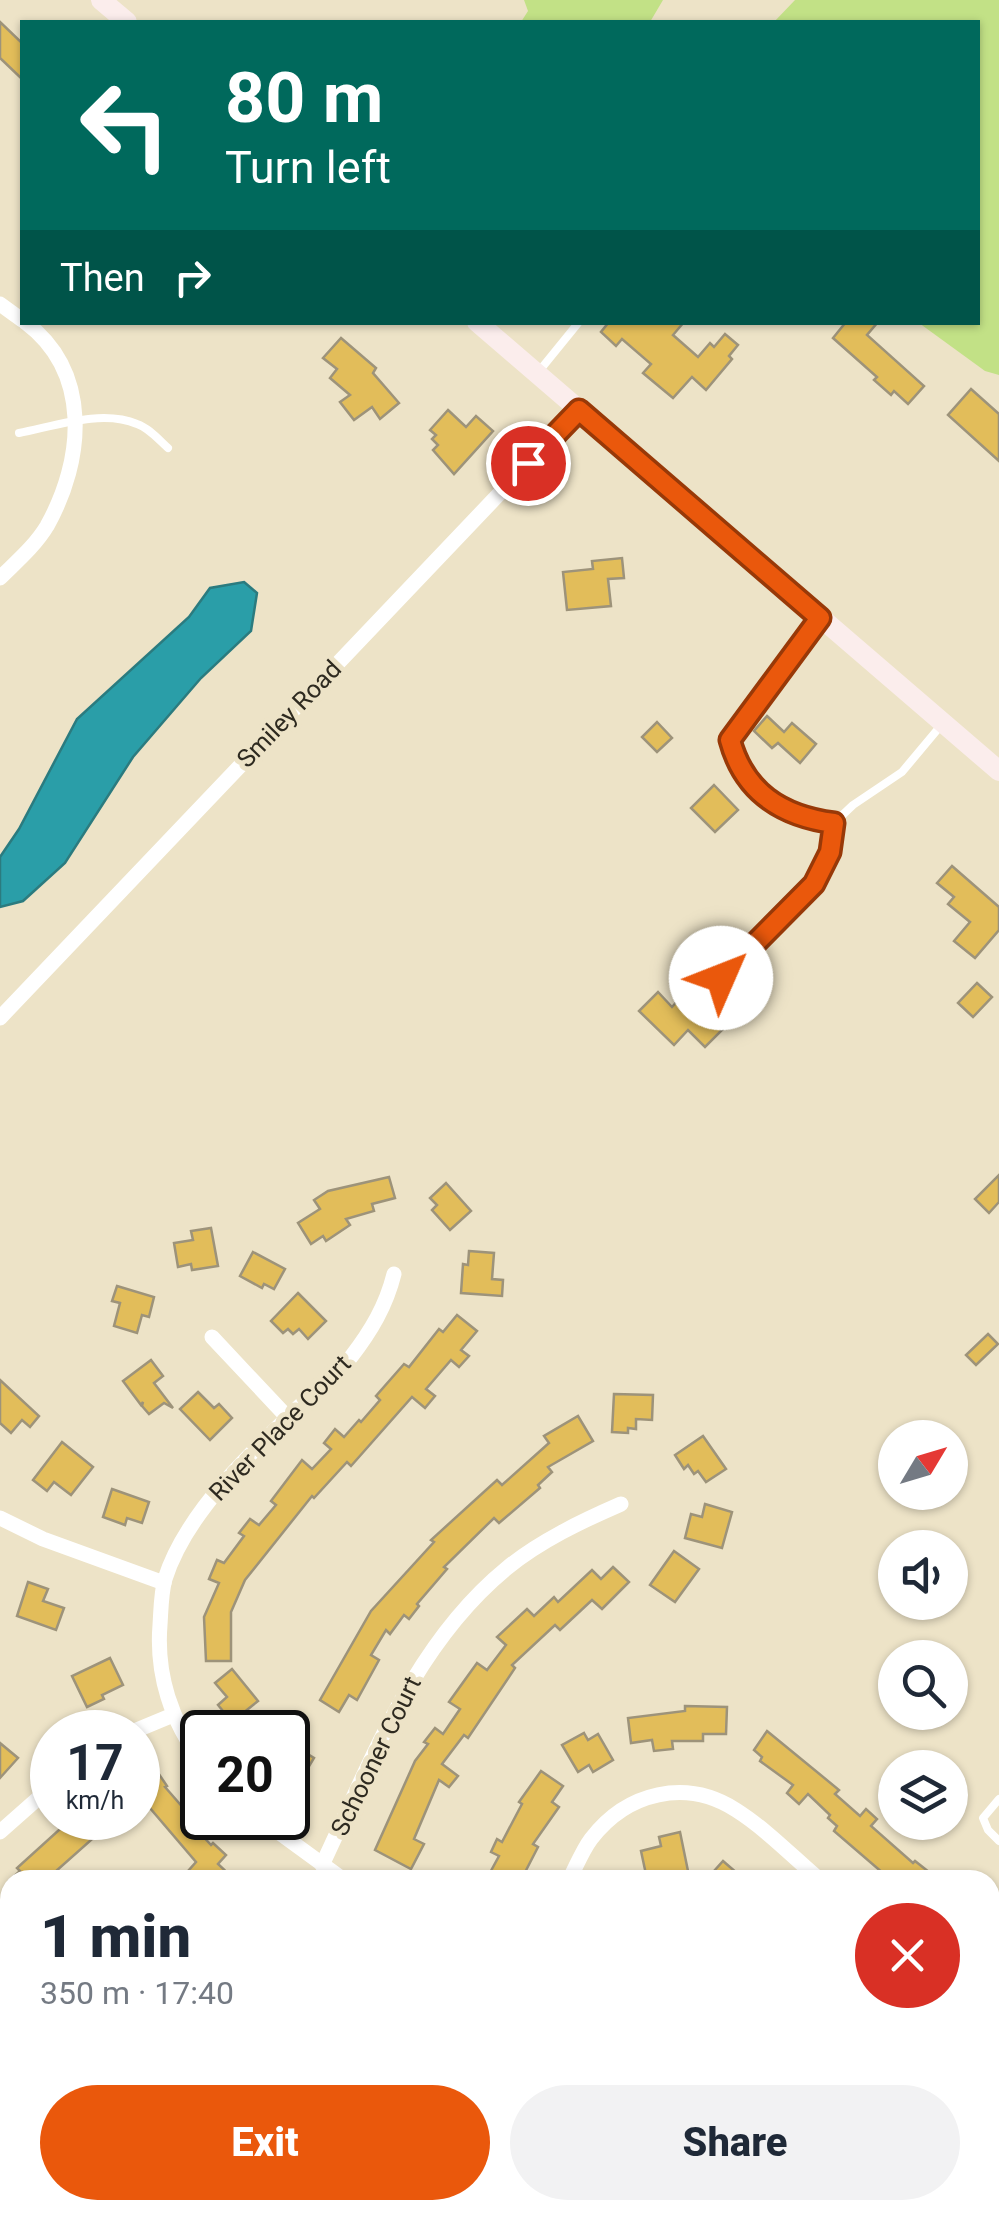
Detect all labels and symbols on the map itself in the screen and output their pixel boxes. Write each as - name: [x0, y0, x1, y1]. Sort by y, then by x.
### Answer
- pin: [486, 421, 571, 506]
- street label: Smiley Road: [231, 655, 347, 773]
- position arrow: [669, 926, 773, 1030]
- street label: River Place Court: [203, 1349, 357, 1507]
- north arrow: [878, 1420, 968, 1510]
- street label: Schooner Court: [325, 1672, 427, 1840]
- speed limit sign: 20: [180, 1710, 310, 1840]

